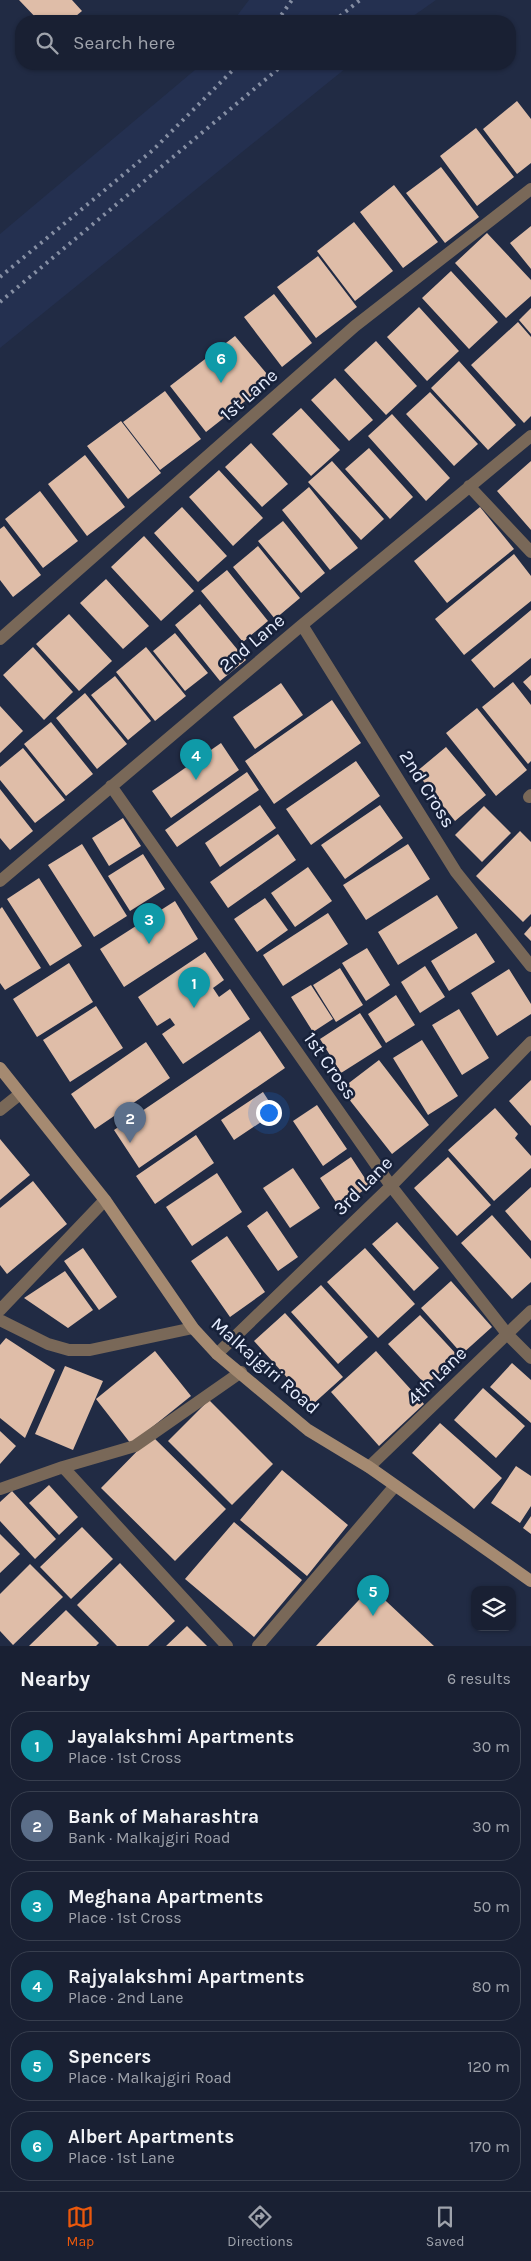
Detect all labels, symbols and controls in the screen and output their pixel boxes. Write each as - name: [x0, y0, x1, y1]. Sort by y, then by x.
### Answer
- search box: [15, 15, 516, 70]
- icon: search: [33, 29, 61, 57]
- text: Search here: [73, 32, 175, 54]
- pin: 6: [205, 342, 237, 383]
- street label: 1st Lane: [216, 364, 282, 426]
- street label: 2nd Lane: [215, 609, 289, 677]
- pin: 4: [180, 739, 212, 780]
- street label: 2nd Cross: [395, 746, 459, 832]
- pin: 3: [133, 903, 165, 944]
- pin: 1: [178, 967, 210, 1008]
- street label: 1st Cross: [299, 1028, 361, 1104]
- your location: [256, 1100, 282, 1126]
- pin: 2: [114, 1102, 146, 1143]
- street label: 3rd Lane: [329, 1152, 397, 1220]
- street label: Malkajgiri Road: [206, 1313, 324, 1419]
- street label: 4th Lane: [403, 1342, 471, 1410]
- pin: 5: [357, 1575, 389, 1616]
- map controls: [471, 1586, 516, 1631]
- button: layers: [471, 1586, 516, 1631]
- text: Nearby: [20, 1667, 90, 1691]
- text: 6 results: [447, 1669, 511, 1688]
- text: Jayalakshmi Apartments: [68, 1726, 294, 1748]
- text: 1: [34, 1737, 40, 1756]
- text: 30 m: [472, 1737, 510, 1756]
- text: Place · 1st Cross: [68, 1748, 182, 1767]
- text: Bank of Maharashtra: [68, 1806, 259, 1828]
- text: 2: [32, 1817, 42, 1836]
- text: 30 m: [472, 1817, 510, 1836]
- text: Bank · Malkajgiri Road: [68, 1828, 231, 1847]
- text: Meghana Apartments: [68, 1886, 263, 1908]
- text: 3: [32, 1897, 42, 1916]
- text: 50 m: [473, 1897, 510, 1916]
- text: Place · 1st Cross: [68, 1908, 182, 1927]
- text: Rajyalakshmi Apartments: [68, 1966, 304, 1988]
- text: 4: [32, 1977, 42, 1996]
- text: 80 m: [472, 1977, 510, 1996]
- text: Place · 2nd Lane: [68, 1988, 183, 2007]
- text: Spencers: [68, 2046, 151, 2068]
- text: 5: [32, 2057, 42, 2076]
- text: 120 m: [467, 2057, 510, 2076]
- text: Place · Malkajgiri Road: [68, 2068, 232, 2087]
- text: Albert Apartments: [68, 2126, 234, 2148]
- text: 6: [32, 2137, 42, 2156]
- text: 170 m: [469, 2137, 510, 2156]
- text: Place · 1st Lane: [68, 2148, 175, 2167]
- tab: Map: [66, 2203, 94, 2250]
- tab: Directions: [227, 2203, 293, 2250]
- tab: Saved: [426, 2203, 465, 2250]

